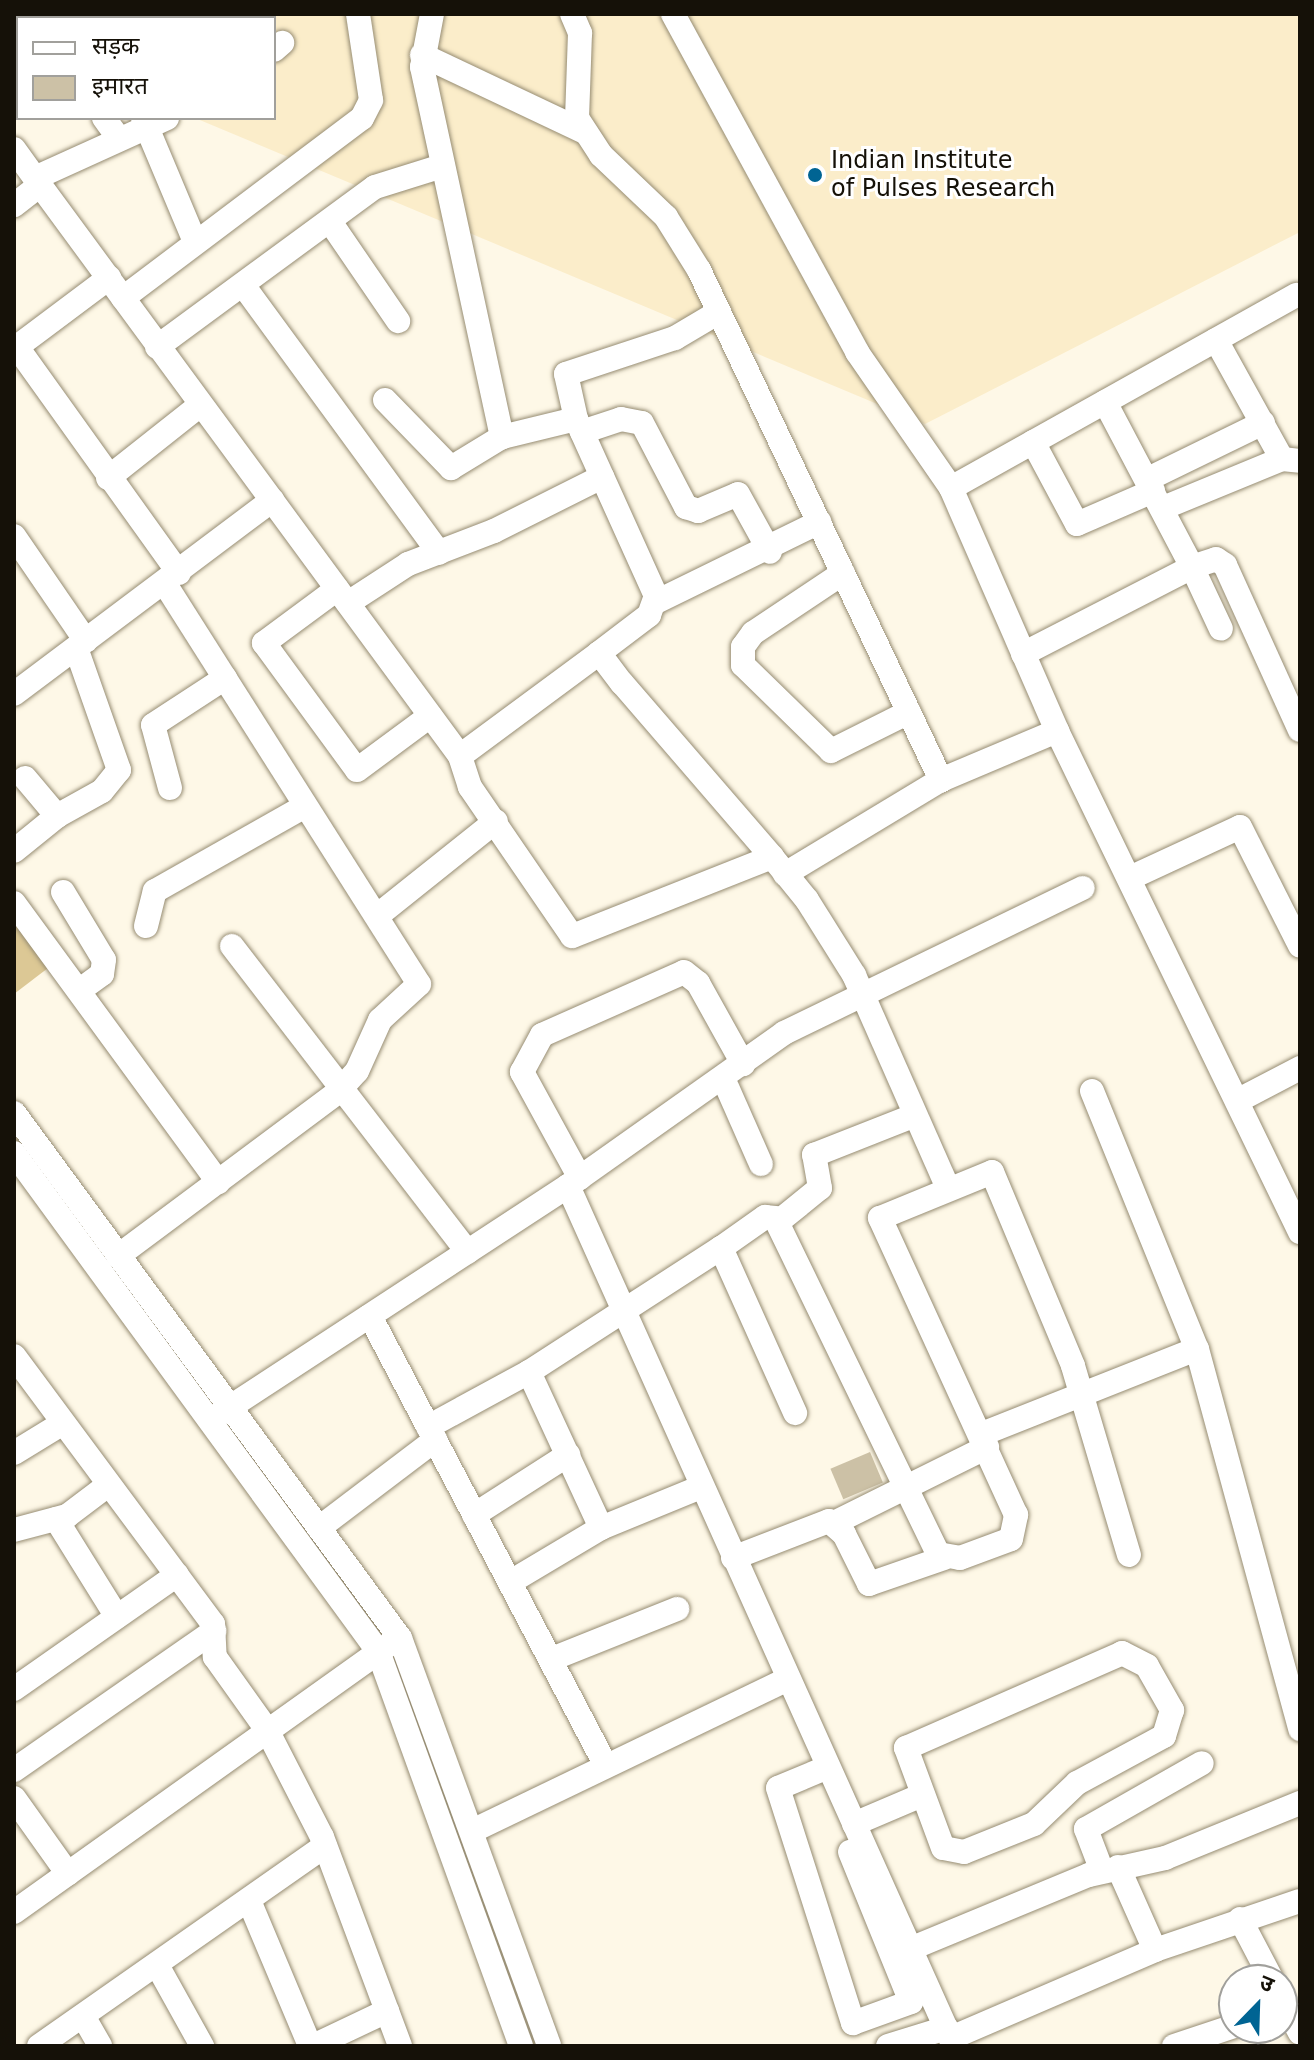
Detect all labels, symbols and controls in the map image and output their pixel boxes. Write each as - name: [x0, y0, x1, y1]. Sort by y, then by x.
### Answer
- legend: [16, 16, 276, 120]
- text: सड़क: [92, 32, 140, 60]
- text: इमारत: [92, 72, 148, 100]
- place label: Indian Institute of Pulses Research: [831, 147, 1055, 203]
- marker: Indian Institute of Pulses Research: [806, 166, 824, 184]
- north arrow: [1218, 1964, 1298, 2044]
- text: उ: [1256, 1969, 1278, 1997]

